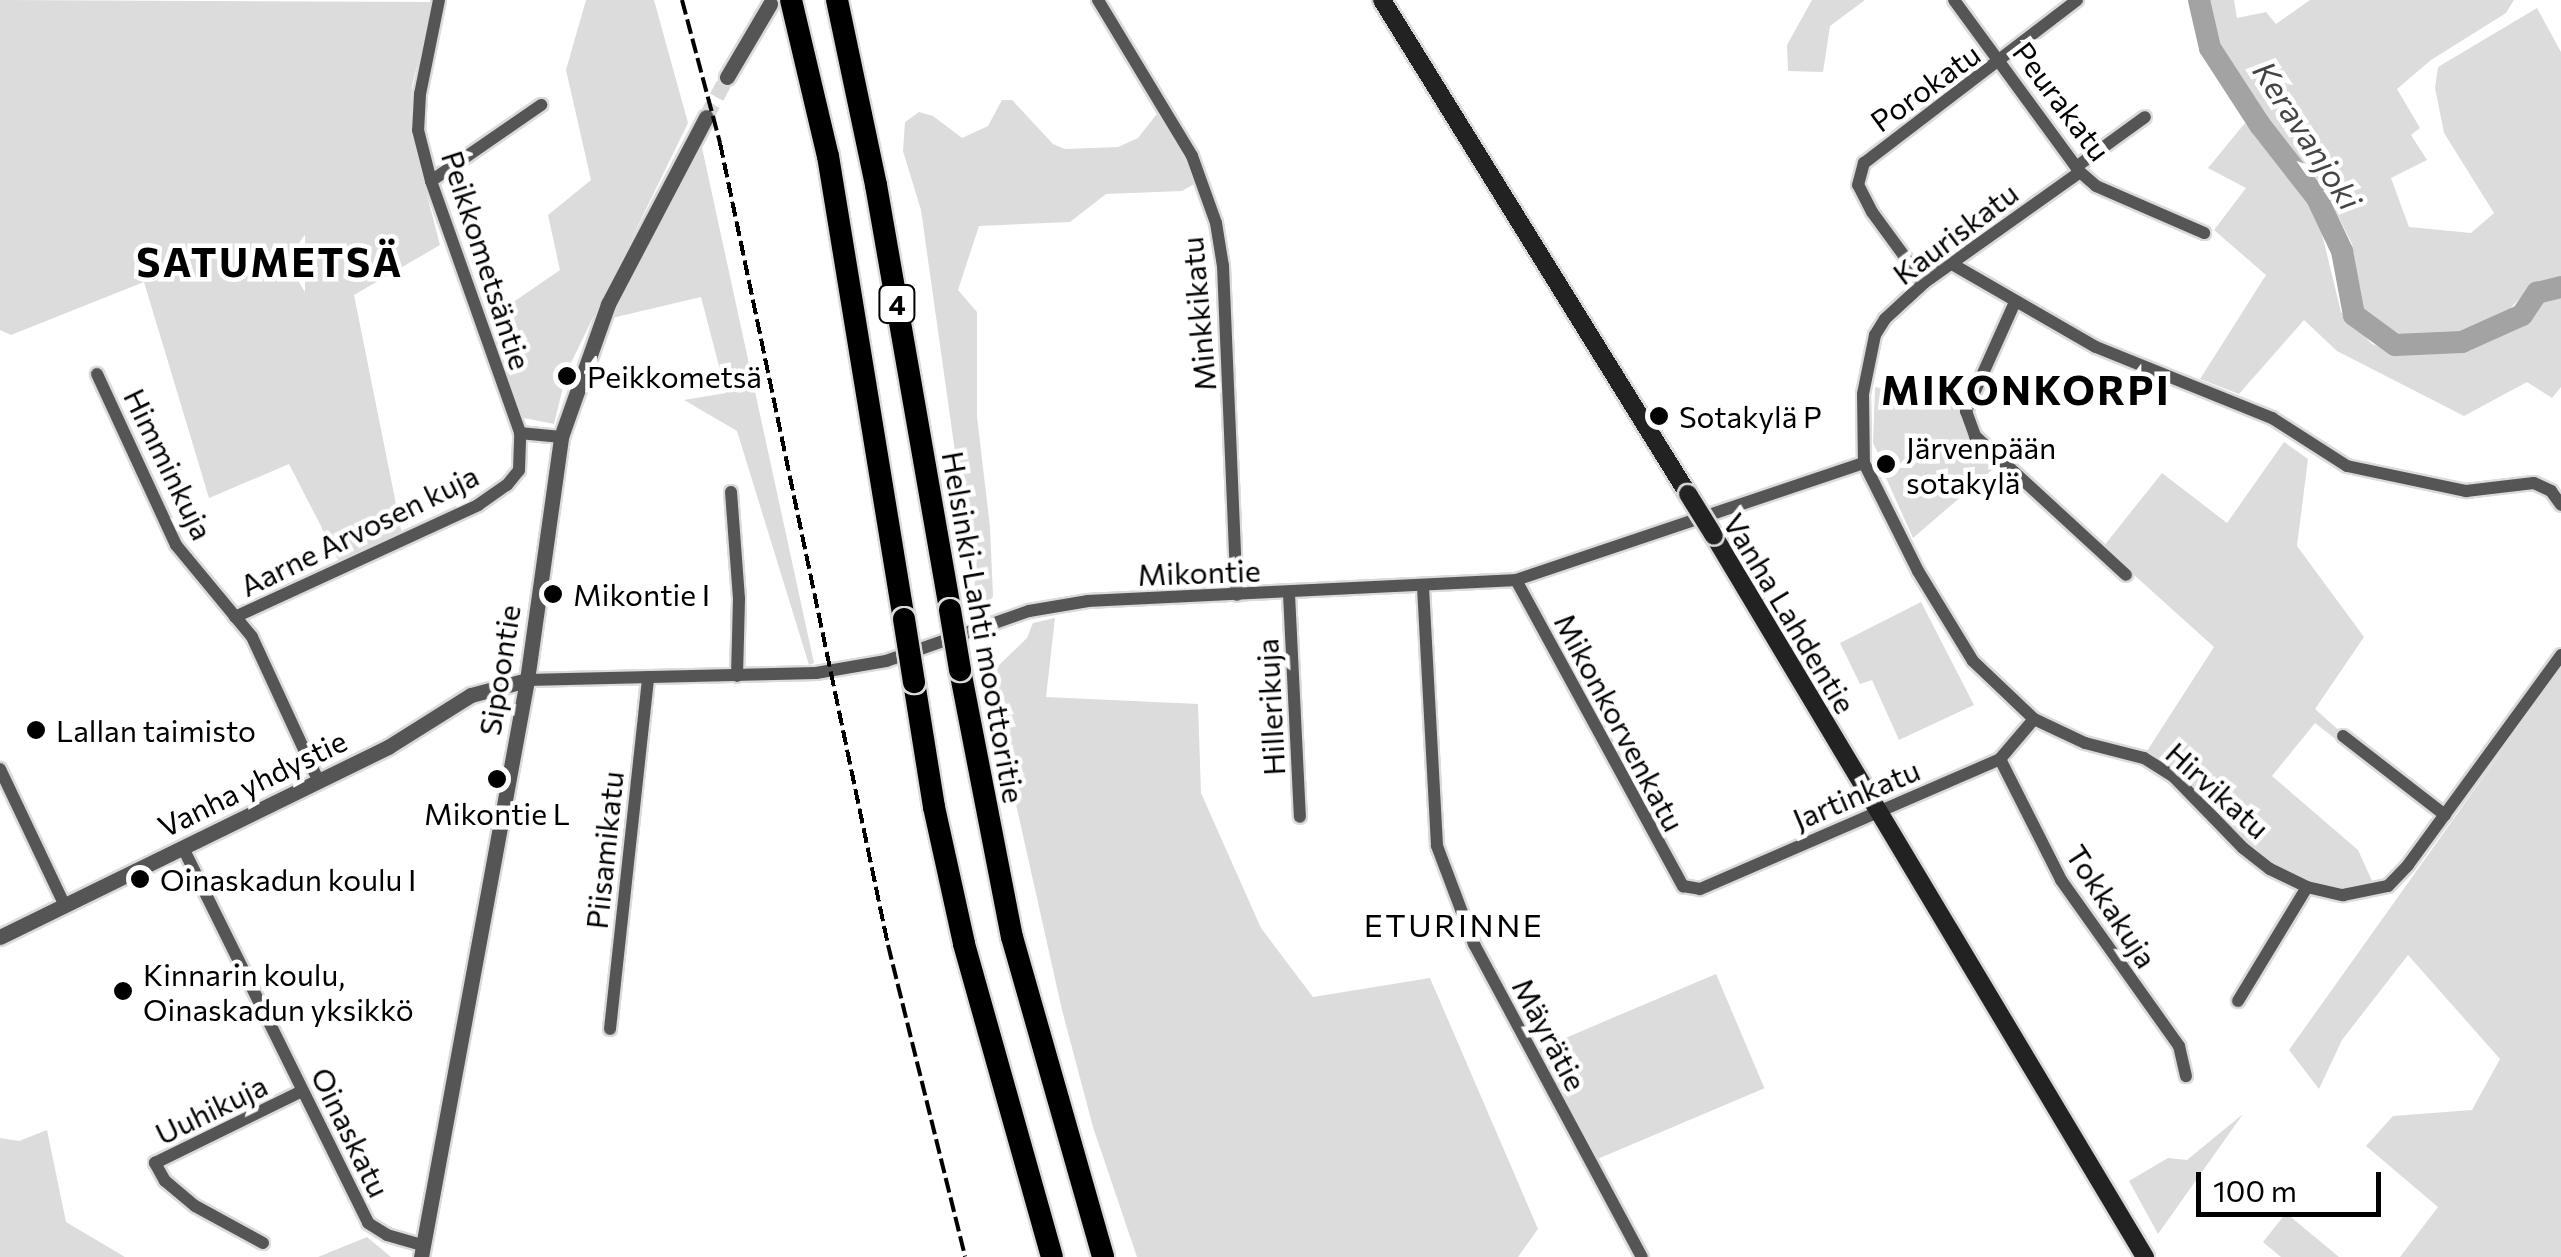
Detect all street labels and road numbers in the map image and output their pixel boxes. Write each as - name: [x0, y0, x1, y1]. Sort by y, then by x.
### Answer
- street label: Porokatu: [1863, 35, 1987, 139]
- street label: Peurakatu: [2006, 35, 2118, 167]
- street label: Peikkometsäntie: [435, 146, 539, 374]
- street label: Kauriskatu: [1885, 174, 2025, 292]
- street label: Minkkikatu: [1173, 235, 1223, 393]
- road number: 4: [877, 281, 917, 327]
- street label: Himminkuja: [117, 382, 221, 546]
- street label: Helsinki-Lahti moottoritie: [935, 448, 1033, 806]
- street label: Aarne Arvosen kuja: [234, 457, 484, 603]
- street label: Vanha Lahdentie: [1716, 507, 1864, 719]
- street label: Mikontie: [1137, 552, 1261, 592]
- street label: Sipoontie: [471, 602, 527, 738]
- street label: Mikonkorvenkatu: [1547, 607, 1693, 837]
- street label: Hillerikuja: [1248, 637, 1292, 777]
- street label: Vanha yhdystie: [152, 722, 352, 844]
- street label: Hirvikatu: [2159, 734, 2277, 846]
- street label: Jartinkatu: [1787, 751, 1925, 837]
- street label: Piisamikatu: [578, 769, 630, 931]
- street label: Tokkakuja: [2059, 838, 2165, 974]
- street label: Mäyrätie: [1505, 972, 1595, 1096]
- street label: Oinaskatu: [304, 1061, 398, 1203]
- street label: Uuhikuja: [149, 1067, 273, 1151]

